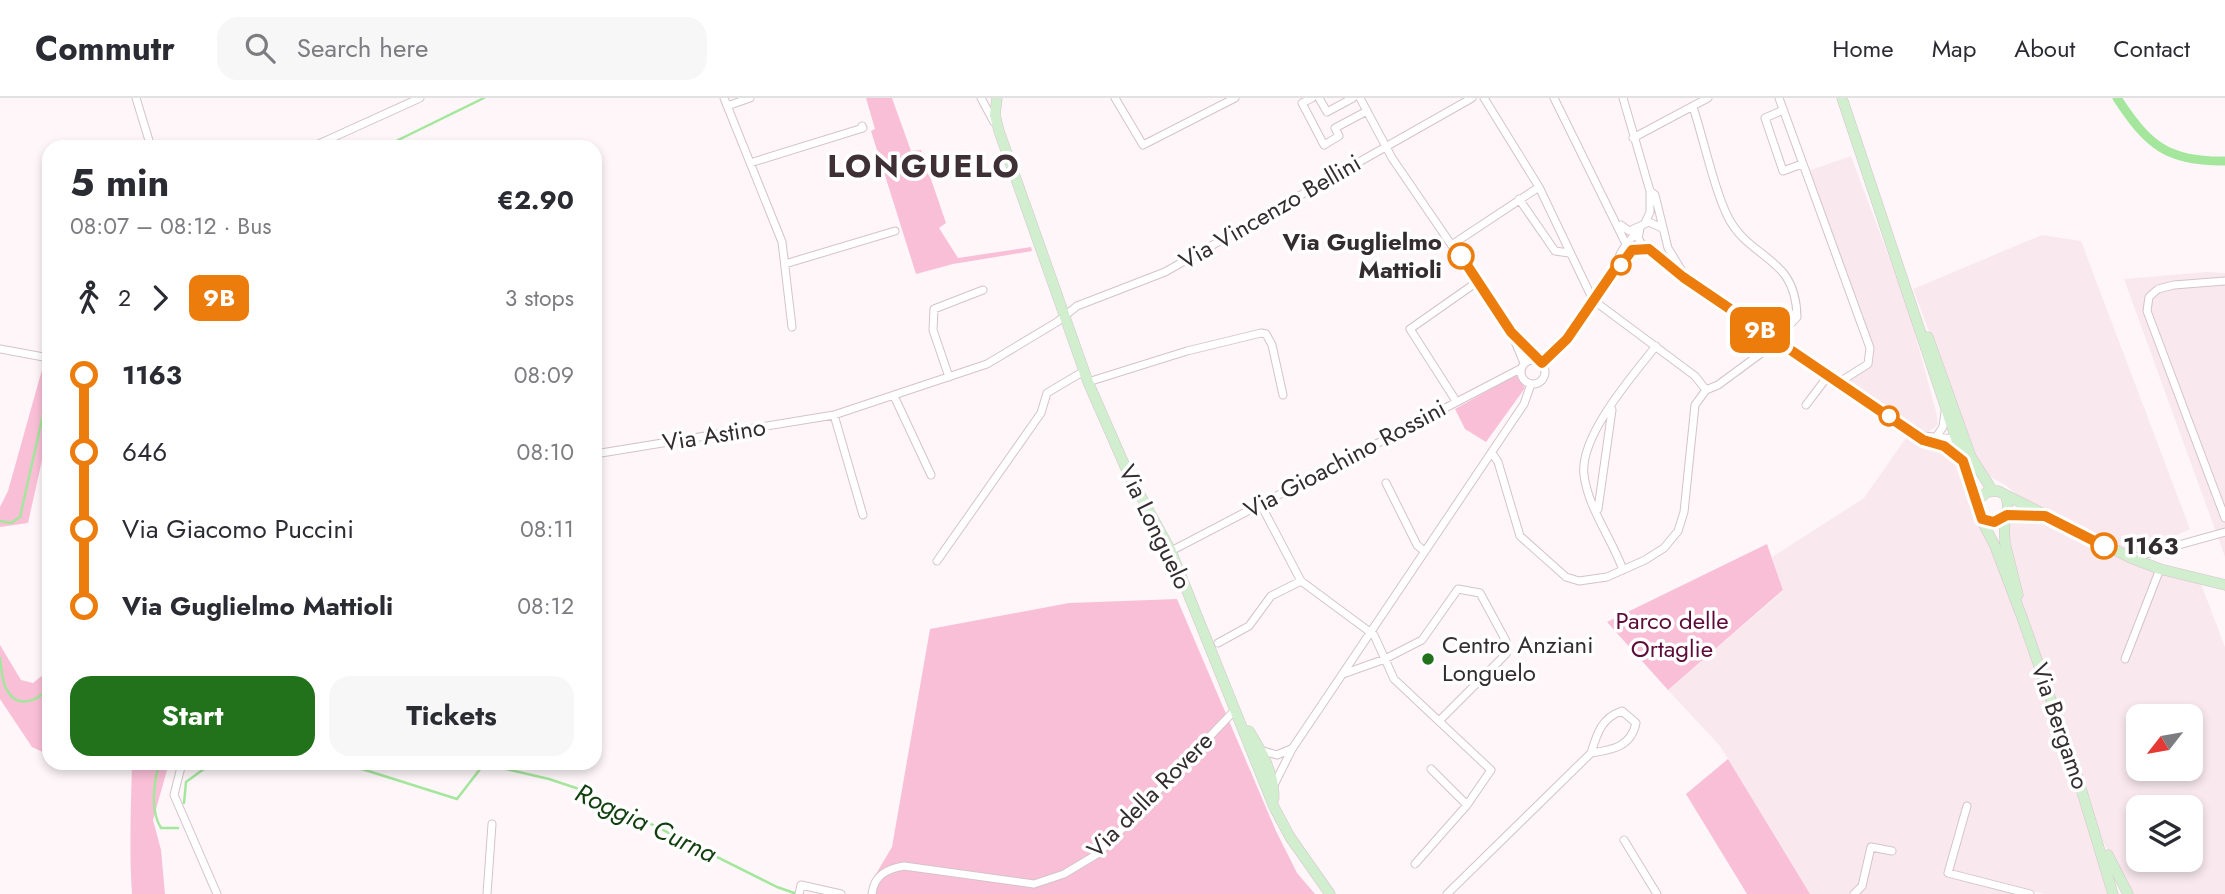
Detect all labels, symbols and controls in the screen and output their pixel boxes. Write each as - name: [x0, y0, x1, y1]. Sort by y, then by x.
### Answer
- search box: [217, 17, 707, 80]
- text: Commutr: [35, 25, 175, 72]
- icon: search: [241, 29, 279, 67]
- text: Search here: [297, 29, 428, 67]
- text: Home: [1832, 31, 1894, 66]
- text: Map: [1932, 31, 1976, 66]
- text: About: [2014, 31, 2075, 66]
- text: Contact: [2113, 31, 2190, 66]
- district label: LONGUELO: [827, 143, 1021, 189]
- street label: Via Vincenzo Bellini: [1172, 145, 1367, 278]
- text: 5 min: [70, 155, 169, 210]
- text: €2.90: [497, 181, 574, 219]
- text: 08:07 – 08:12 · Bus: [70, 209, 272, 243]
- place label: Via Guglielmo Mattioli: [1281, 224, 1442, 287]
- marker: Via Guglielmo Mattioli: [1448, 243, 1474, 269]
- unlabelled marker: [1611, 255, 1631, 275]
- icon: walk: [70, 279, 108, 317]
- icon: forward: [141, 279, 179, 317]
- text: 9B: [203, 280, 235, 315]
- text: 2: [118, 281, 131, 315]
- text: 3 stops: [505, 281, 574, 315]
- line badge: 9B: [1728, 307, 1792, 353]
- text: 9B: [1744, 312, 1776, 347]
- text: 1163: [122, 356, 182, 394]
- text: 08:09: [514, 358, 574, 392]
- street label: Via Gioachino Rossini: [1237, 390, 1452, 527]
- unlabelled marker: [1879, 406, 1899, 426]
- street label: Via Astino: [660, 409, 768, 460]
- text: 646: [122, 433, 167, 471]
- text: 08:10: [517, 435, 574, 469]
- street label: Via Longuelo: [1110, 459, 1201, 595]
- text: Via Giacomo Puccini: [122, 510, 354, 548]
- text: 08:11: [520, 512, 574, 546]
- place label: 1163: [2123, 528, 2178, 563]
- marker: 1163: [2091, 533, 2117, 559]
- text: Via Guglielmo Mattioli: [122, 587, 393, 625]
- text: 08:12: [517, 589, 574, 623]
- park label: Parco delle Ortaglie: [1615, 603, 1729, 666]
- place label: Centro Anziani Longuelo: [1442, 627, 1593, 690]
- marker: Centro Anziani Longuelo: [1420, 651, 1436, 667]
- street label: Via Bergamo: [2023, 658, 2098, 794]
- button: Start: [70, 676, 315, 756]
- button: Tickets: [329, 676, 574, 756]
- north arrow: [2126, 704, 2203, 780]
- map controls: [2126, 704, 2203, 872]
- street label: Via della Rovere: [1079, 724, 1221, 866]
- water label: Roggia Curna: [569, 774, 724, 873]
- button: layers: [2126, 795, 2203, 872]

